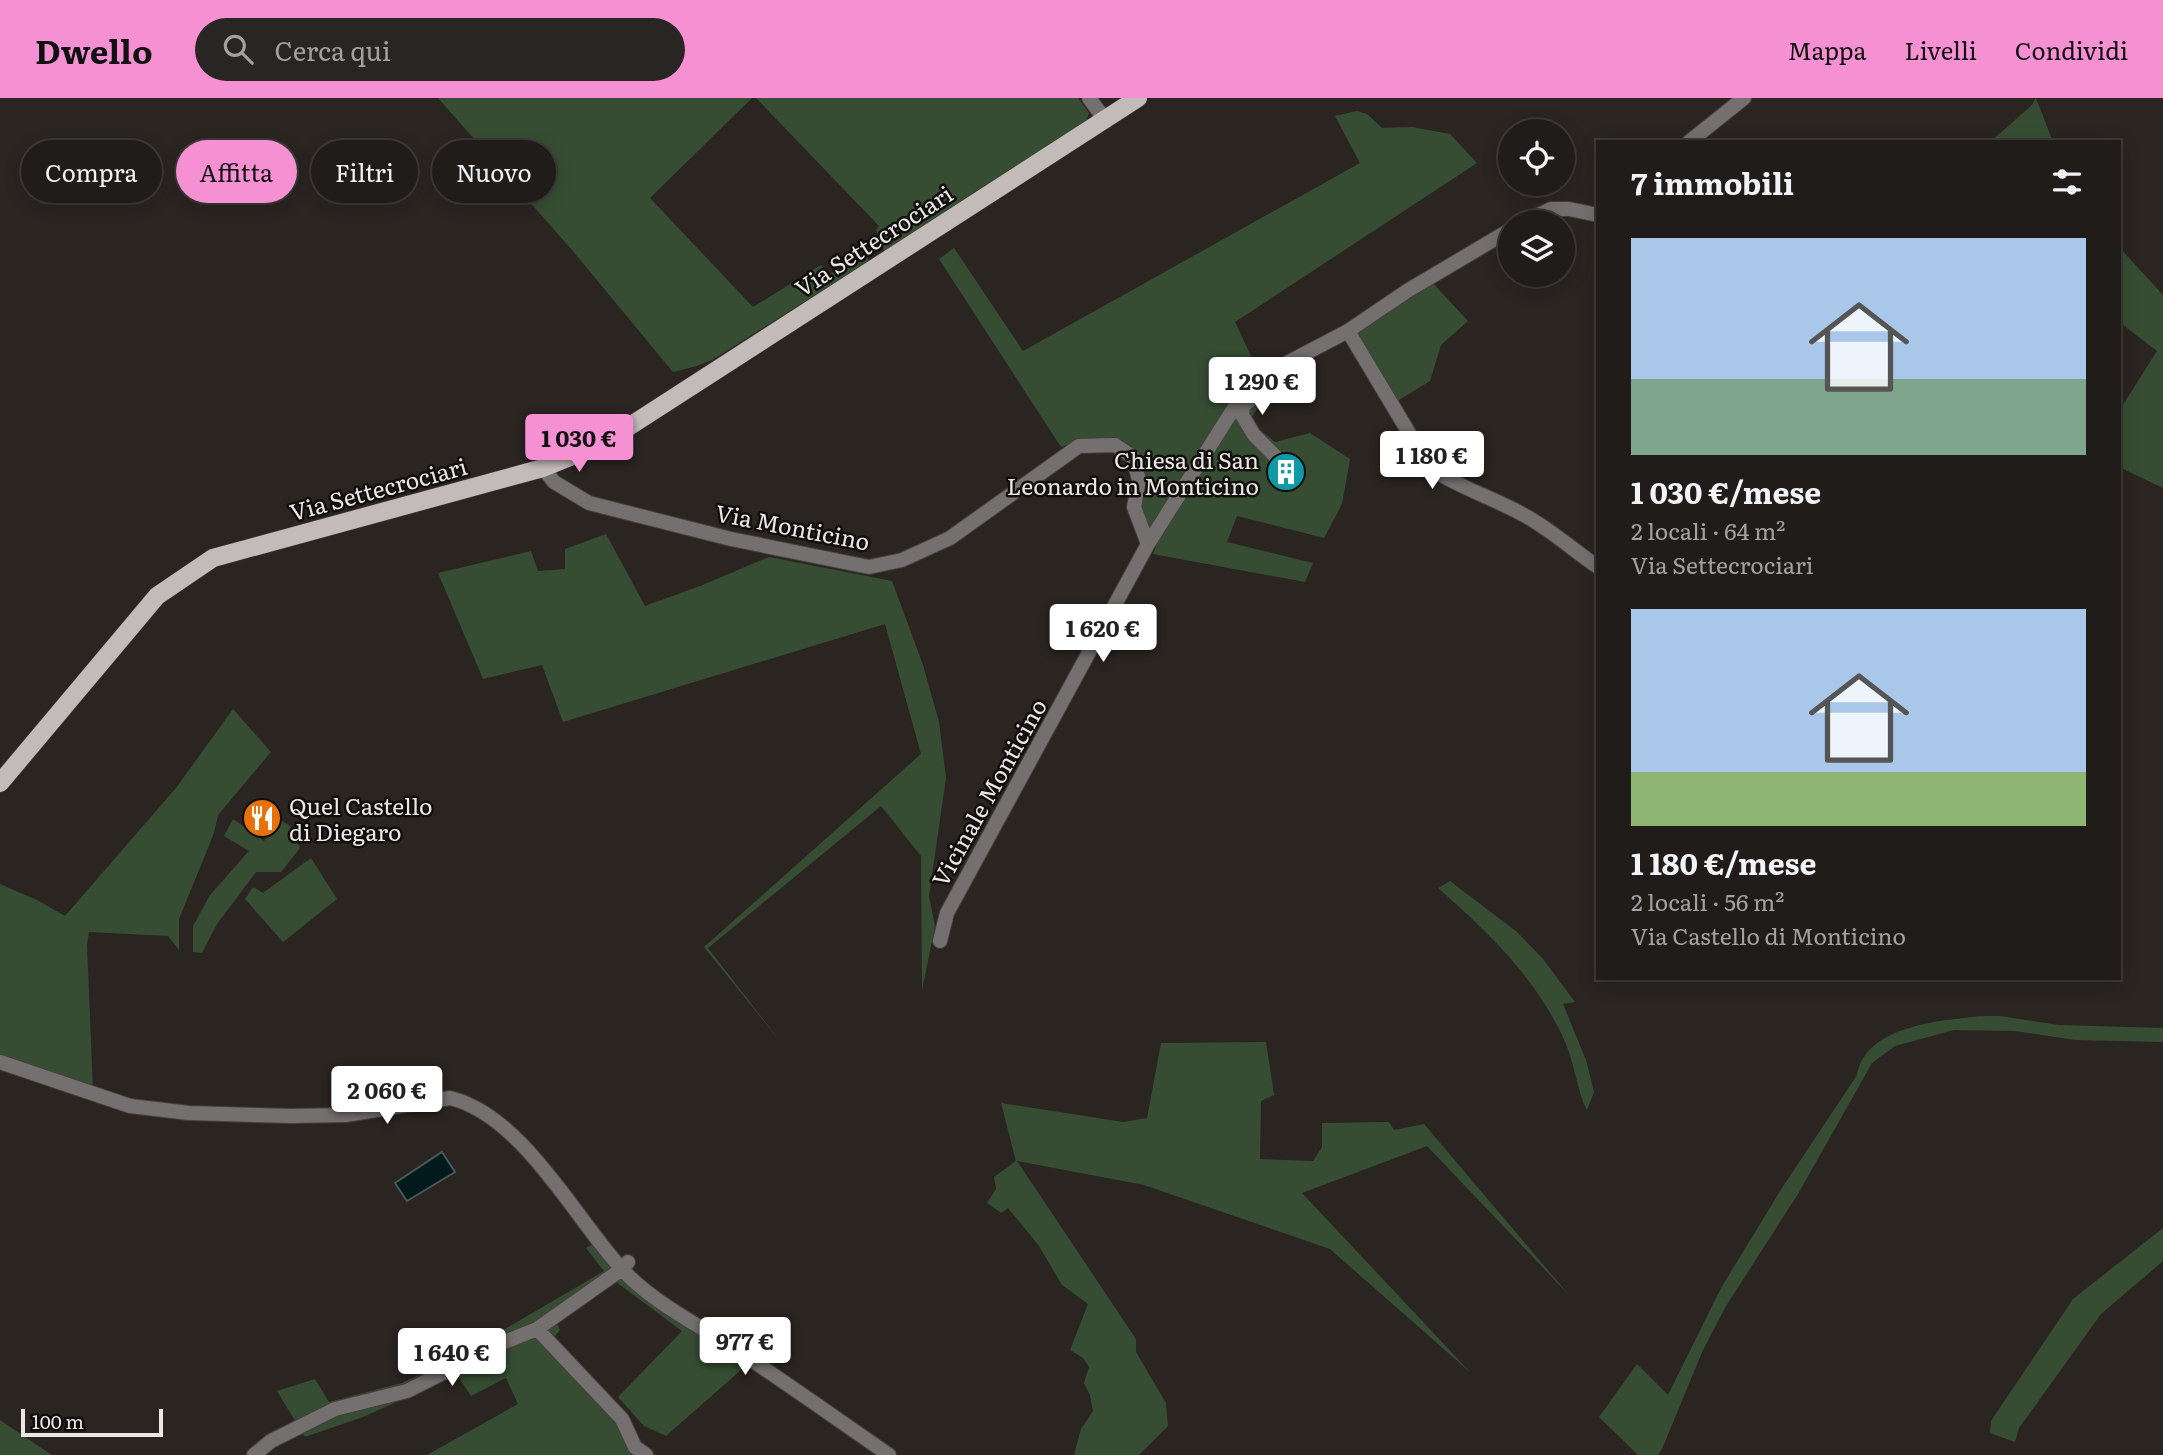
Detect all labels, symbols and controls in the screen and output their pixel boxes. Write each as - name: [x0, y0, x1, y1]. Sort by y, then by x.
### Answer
- search box: [195, 18, 685, 81]
- text: Dwello: [35, 25, 153, 74]
- icon: search: [219, 30, 257, 68]
- text: Cerca qui: [275, 30, 391, 69]
- text: Mappa: [1788, 32, 1866, 67]
- text: Livelli: [1904, 32, 1977, 67]
- text: Condividi: [2015, 32, 2128, 67]
- map controls: [1498, 119, 1575, 287]
- button: locate: [1498, 119, 1575, 196]
- chip: Compra: [21, 140, 162, 203]
- chip: Affitta: [176, 140, 297, 203]
- chip: Filtri: [311, 140, 418, 203]
- chip: Nuovo: [432, 140, 556, 203]
- text: 7 immobili: [1631, 160, 1794, 204]
- icon: filters: [2048, 163, 2086, 201]
- street label: Via Settecrociari: [787, 176, 959, 304]
- button: layers: [1498, 210, 1575, 287]
- icon: home: [1796, 284, 1922, 410]
- pin: 1 290 €: [1197, 358, 1327, 417]
- text: 1 290 €: [1225, 363, 1299, 397]
- pin: 1 030 €: [514, 414, 644, 474]
- text: 1 030 €: [541, 420, 617, 454]
- pin: 1 180 €: [1367, 432, 1497, 491]
- text: 1 180 €: [1396, 437, 1468, 471]
- place label: Chiesa di San Leonardo in Monticino: [1007, 442, 1259, 502]
- street label: Via Settecrociari: [285, 448, 471, 528]
- building icon: Chiesa di San Leonardo in Monticino: [1265, 451, 1307, 493]
- text: 1 030 €/mese: [1631, 469, 1821, 513]
- street label: Via Monticino: [713, 494, 873, 558]
- text: 2 locali · 64 m²: [1631, 513, 1785, 547]
- text: Via Settecrociari: [1631, 547, 1814, 581]
- pin: 1 620 €: [1038, 604, 1168, 664]
- text: 1 620 €: [1066, 610, 1140, 644]
- icon: home: [1796, 655, 1922, 781]
- street label: Vicinale Monticino: [922, 692, 1054, 892]
- place label: Quel Castello di Diegaro: [289, 788, 433, 848]
- restaurant icon: Quel Castello di Diegaro: [241, 797, 283, 839]
- text: 1 180 €/mese: [1631, 840, 1817, 884]
- text: 2 locali · 56 m²: [1631, 884, 1784, 918]
- text: Via Castello di Monticino: [1631, 918, 1906, 952]
- pin: 2 060 €: [322, 1066, 452, 1126]
- text: 2 060 €: [347, 1072, 427, 1106]
- pin: 977 €: [696, 1318, 794, 1377]
- text: 977 €: [716, 1323, 774, 1357]
- pin: 1 640 €: [387, 1328, 517, 1388]
- text: 1 640 €: [414, 1334, 490, 1368]
- scale bar: [21, 1406, 163, 1438]
- text: 100 m: [32, 1407, 84, 1435]

